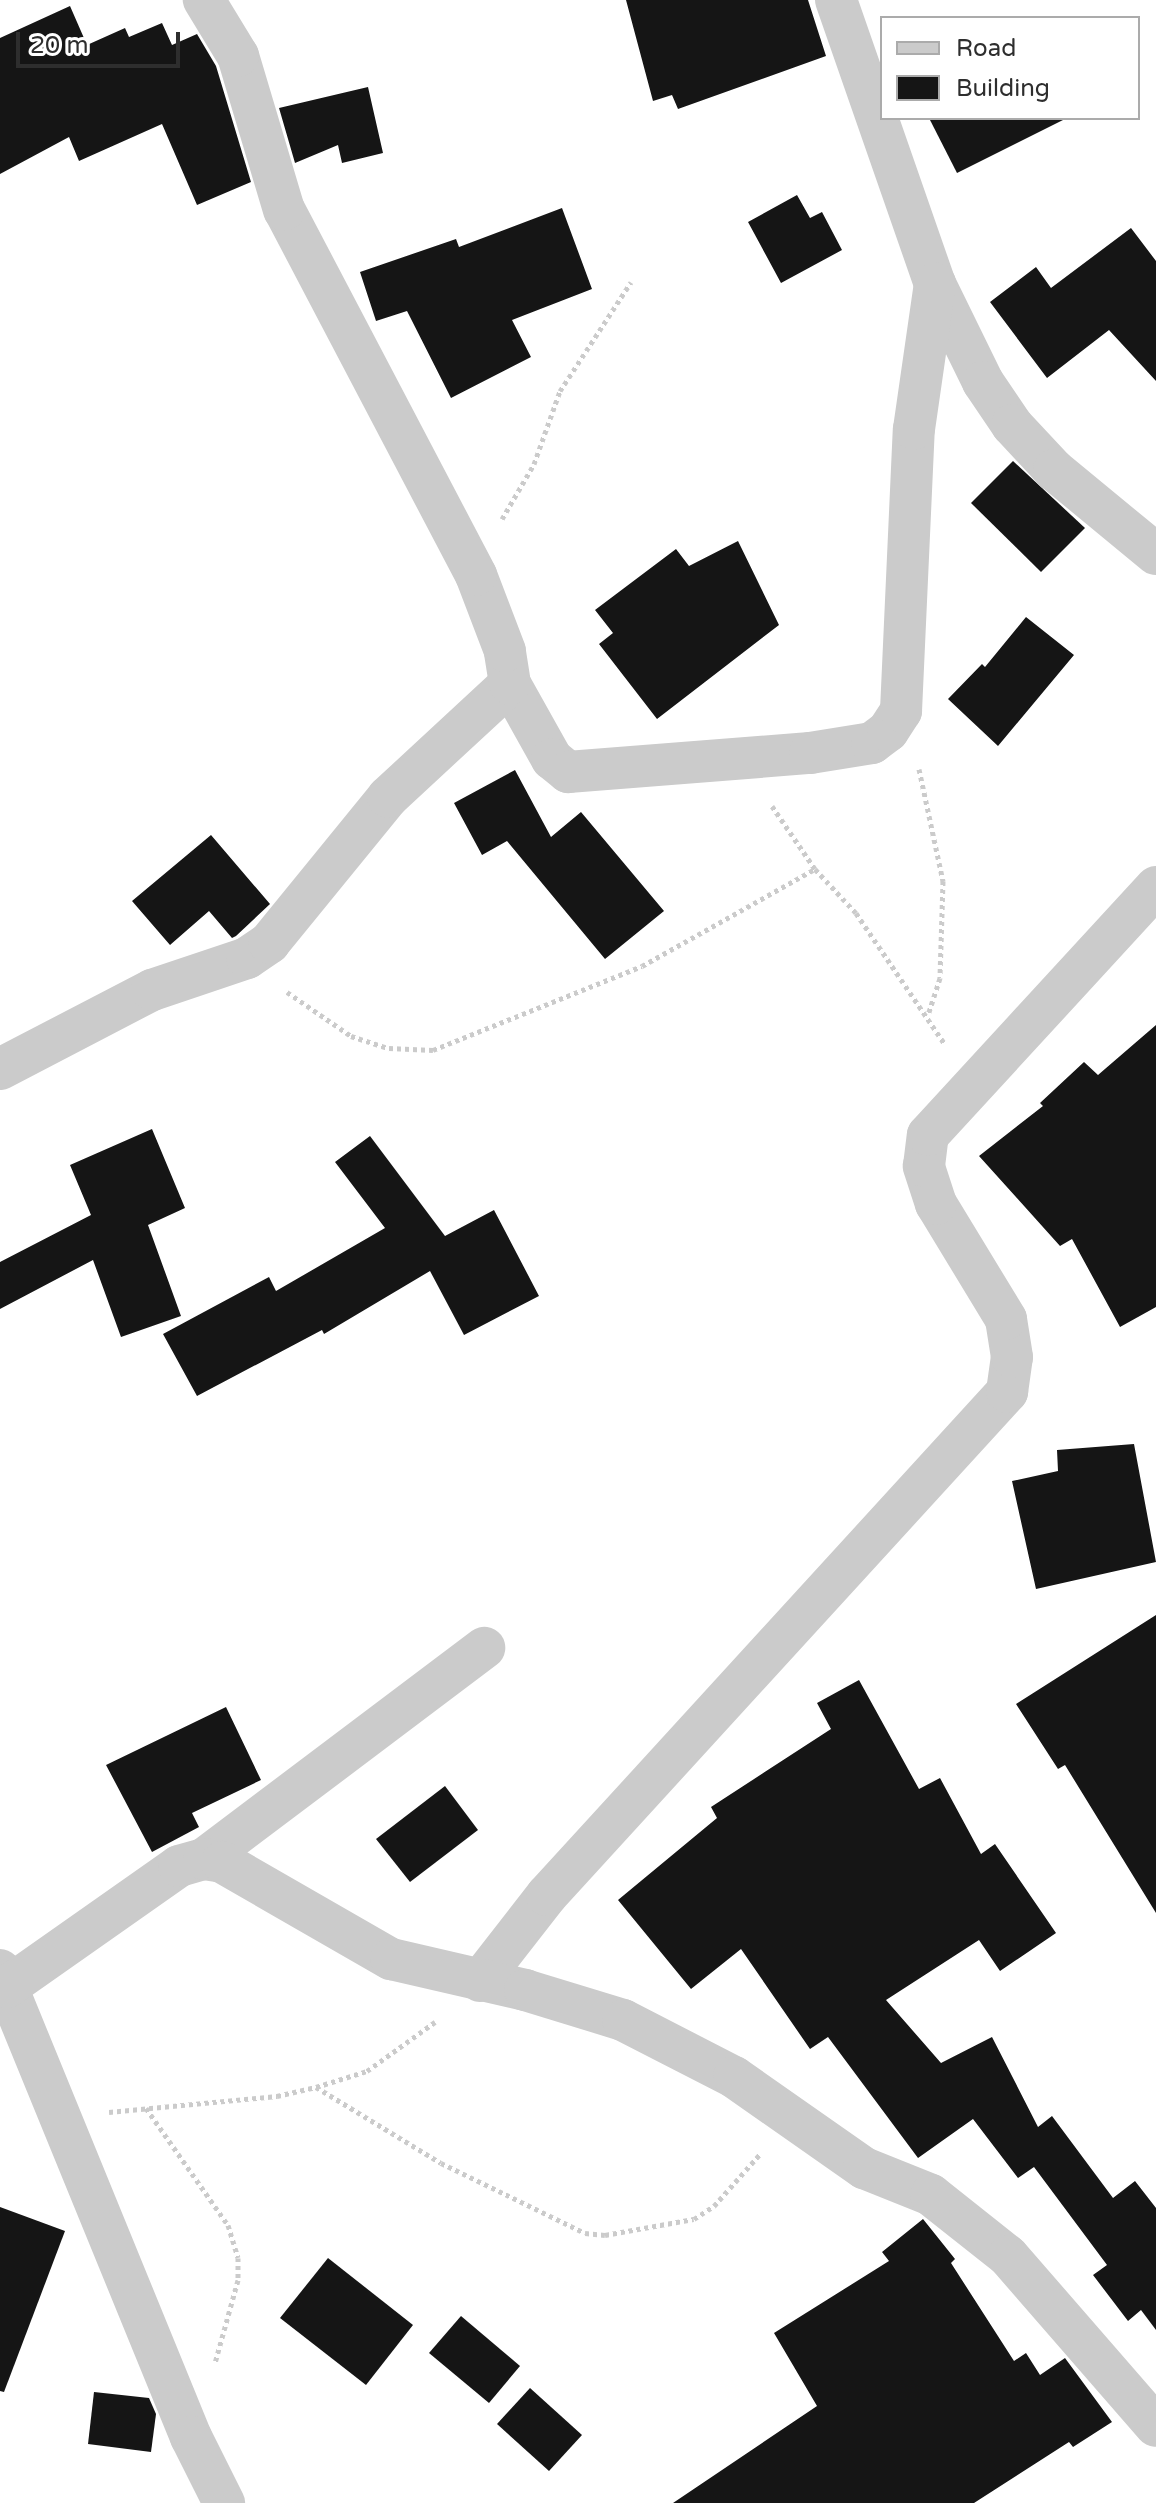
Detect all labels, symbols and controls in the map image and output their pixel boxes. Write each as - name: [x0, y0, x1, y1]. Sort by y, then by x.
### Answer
- scale bar: [20, 16, 184, 66]
- legend: [880, 16, 1140, 120]
- text: 20 m: [30, 31, 88, 60]
- text: Road: [956, 34, 1016, 63]
- text: Building: [956, 74, 1050, 103]

